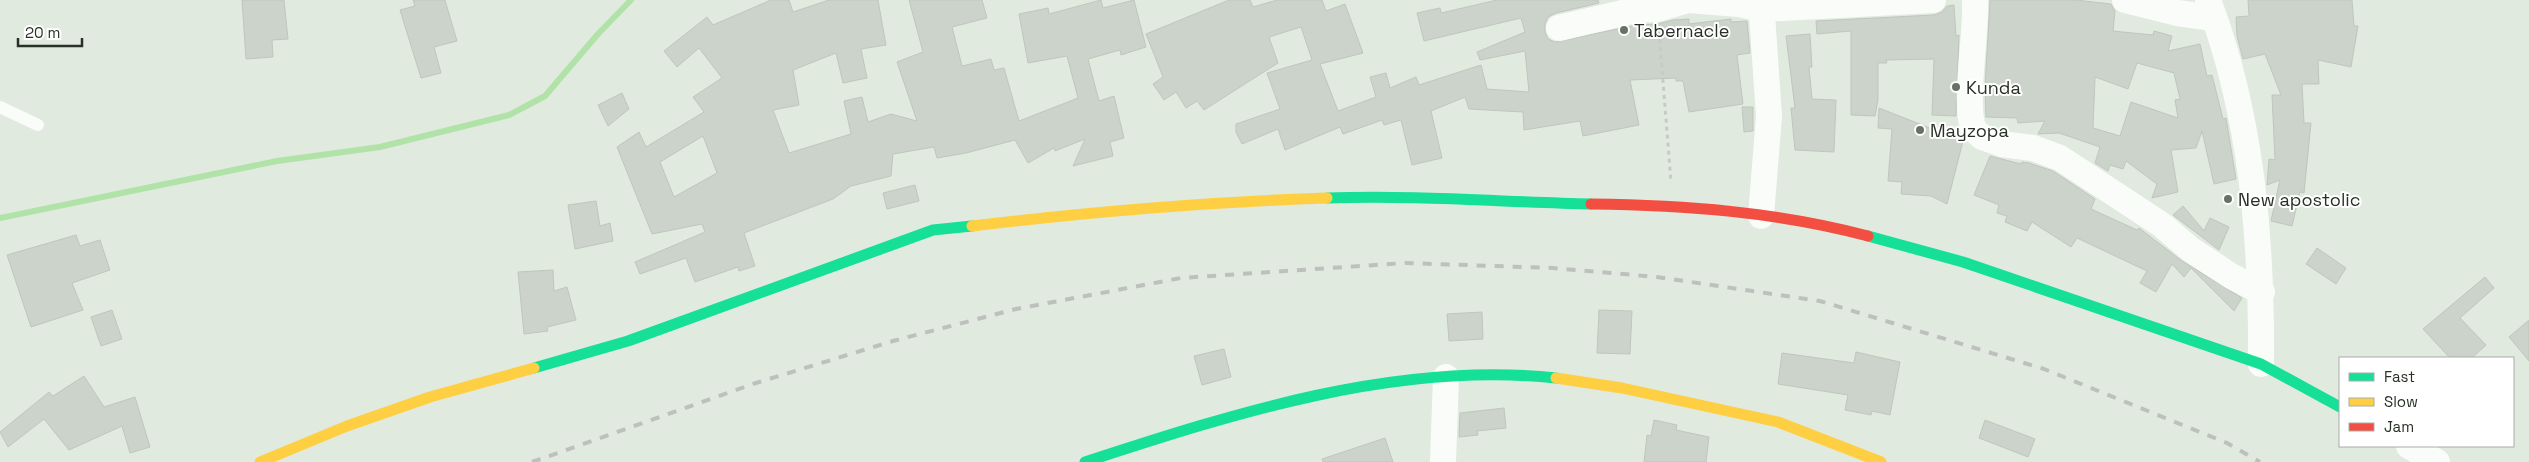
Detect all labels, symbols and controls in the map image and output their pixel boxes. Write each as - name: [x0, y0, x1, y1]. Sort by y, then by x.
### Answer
- scale bar: [18, 15, 81, 47]
- place label: Tabernacle: [1634, 19, 1729, 42]
- text: 20 m: [25, 23, 60, 42]
- marker: Tabernacle: [1618, 24, 1630, 36]
- place label: Kunda: [1966, 76, 2021, 99]
- marker: Kunda: [1950, 81, 1962, 93]
- place label: Mayzopa: [1930, 119, 2009, 142]
- marker: Mayzopa: [1914, 124, 1926, 136]
- place label: New apostolic: [2238, 188, 2361, 211]
- marker: New apostolic: [2222, 193, 2234, 205]
- legend: [2339, 357, 2514, 447]
- text: Fast: [2384, 367, 2415, 386]
- text: Slow: [2384, 392, 2418, 411]
- text: Jam: [2384, 417, 2414, 436]

